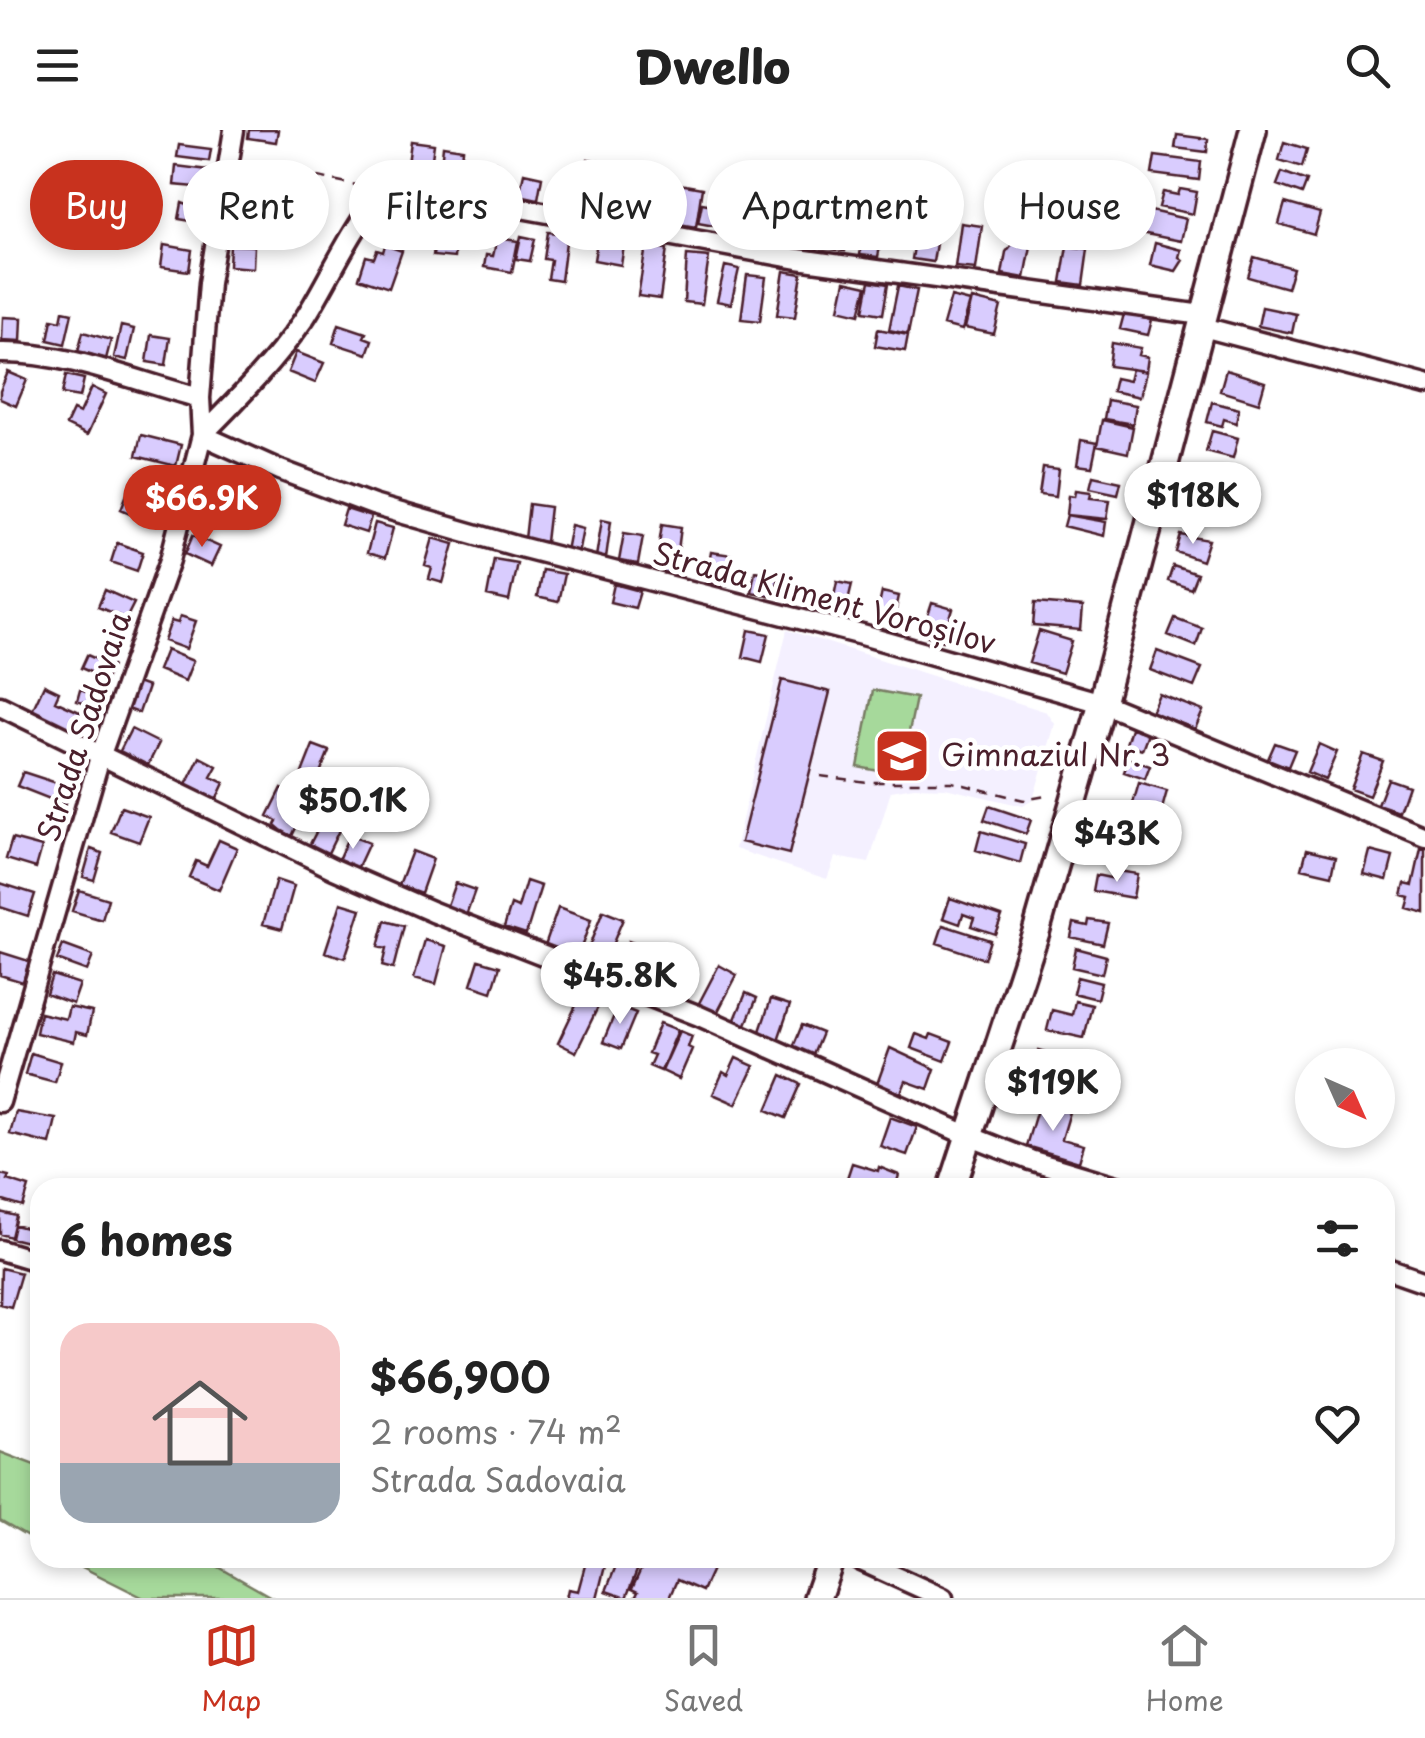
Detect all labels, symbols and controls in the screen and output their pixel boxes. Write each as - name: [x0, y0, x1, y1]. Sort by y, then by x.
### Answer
- text: Dwello: [635, 31, 790, 99]
- icon: menu: [30, 38, 85, 93]
- icon: search: [1340, 38, 1395, 93]
- chip: Buy: [30, 160, 163, 250]
- chip: Rent: [183, 160, 329, 250]
- chip: Filters: [349, 160, 523, 250]
- chip: New: [543, 160, 687, 250]
- chip: Apartment: [707, 160, 964, 250]
- chip: House: [984, 160, 1156, 250]
- pin: $118K: [1123, 462, 1263, 547]
- pin: $66.9K: [121, 465, 283, 550]
- text: $118K: [1146, 470, 1240, 518]
- text: $66.9K: [145, 473, 259, 521]
- street label: Strada Kliment Voroșilov: [648, 529, 1001, 664]
- street label: Strada Sadovaia: [24, 605, 141, 847]
- school or university icon: Gimnaziul Nr. 3: [872, 726, 932, 786]
- place label: Gimnaziul Nr. 3: [941, 731, 1170, 776]
- pin: $50.1K: [272, 767, 434, 852]
- text: $50.1K: [299, 775, 408, 823]
- pin: $43K: [1058, 800, 1176, 885]
- text: $43K: [1074, 808, 1160, 856]
- pin: $45.8K: [539, 942, 701, 1027]
- text: $45.8K: [563, 950, 677, 998]
- north arrow: [1295, 1048, 1395, 1148]
- map controls: [1295, 1048, 1395, 1148]
- pin: $119K: [983, 1049, 1123, 1134]
- text: $119K: [1007, 1057, 1099, 1105]
- text: 6 homes: [60, 1207, 233, 1270]
- icon: filters: [1310, 1211, 1365, 1266]
- text: $66,900: [370, 1344, 551, 1407]
- icon: home: [140, 1363, 260, 1483]
- icon: heart: [1310, 1396, 1365, 1451]
- text: 2 rooms · 74 m²: [370, 1407, 622, 1455]
- text: Strada Sadovaia: [370, 1455, 626, 1503]
- tab: Map: [201, 1618, 261, 1721]
- tab: Saved: [664, 1618, 743, 1721]
- tab: Home: [1146, 1618, 1224, 1721]

